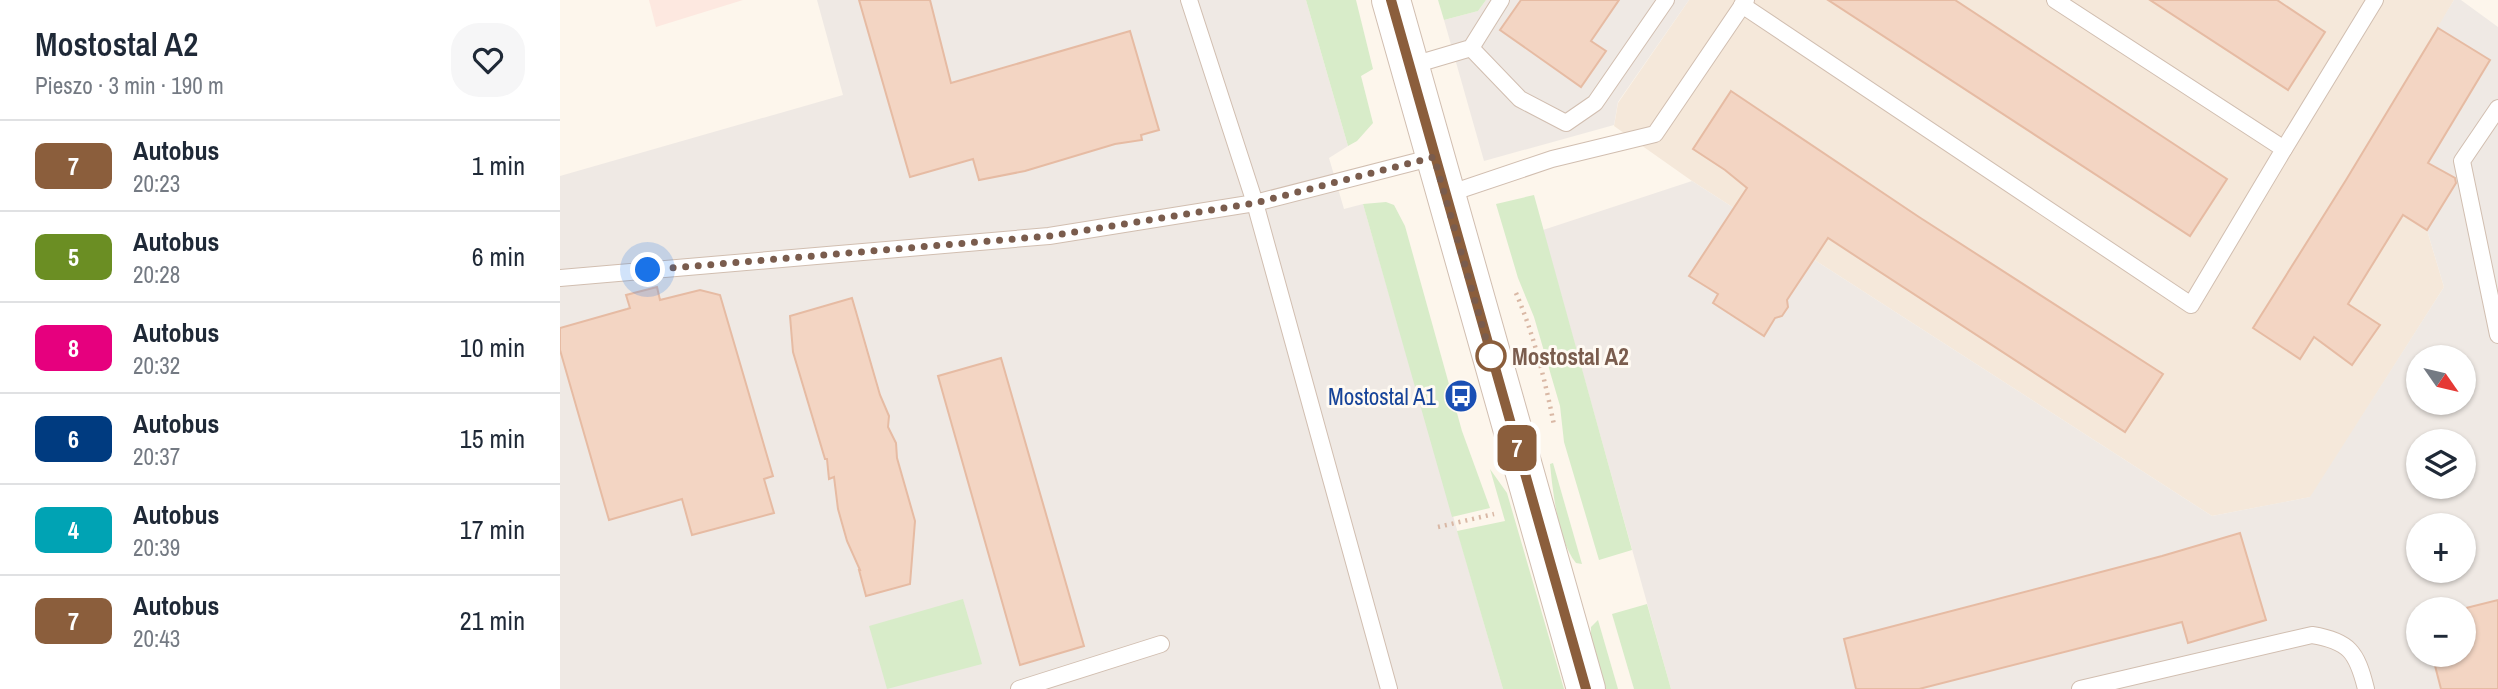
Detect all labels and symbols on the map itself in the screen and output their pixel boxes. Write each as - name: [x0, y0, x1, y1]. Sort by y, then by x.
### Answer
- your location: [630, 252, 665, 287]
- marker: Mostostal A2: [1476, 341, 1506, 371]
- place label: Mostostal A2: [1512, 341, 1629, 372]
- north arrow: [2406, 345, 2476, 415]
- bus stop icon: Mostostal A1: [1442, 377, 1480, 415]
- place label: Mostostal A1: [1328, 381, 1436, 412]
- line badge: 7: [1494, 425, 1540, 471]

